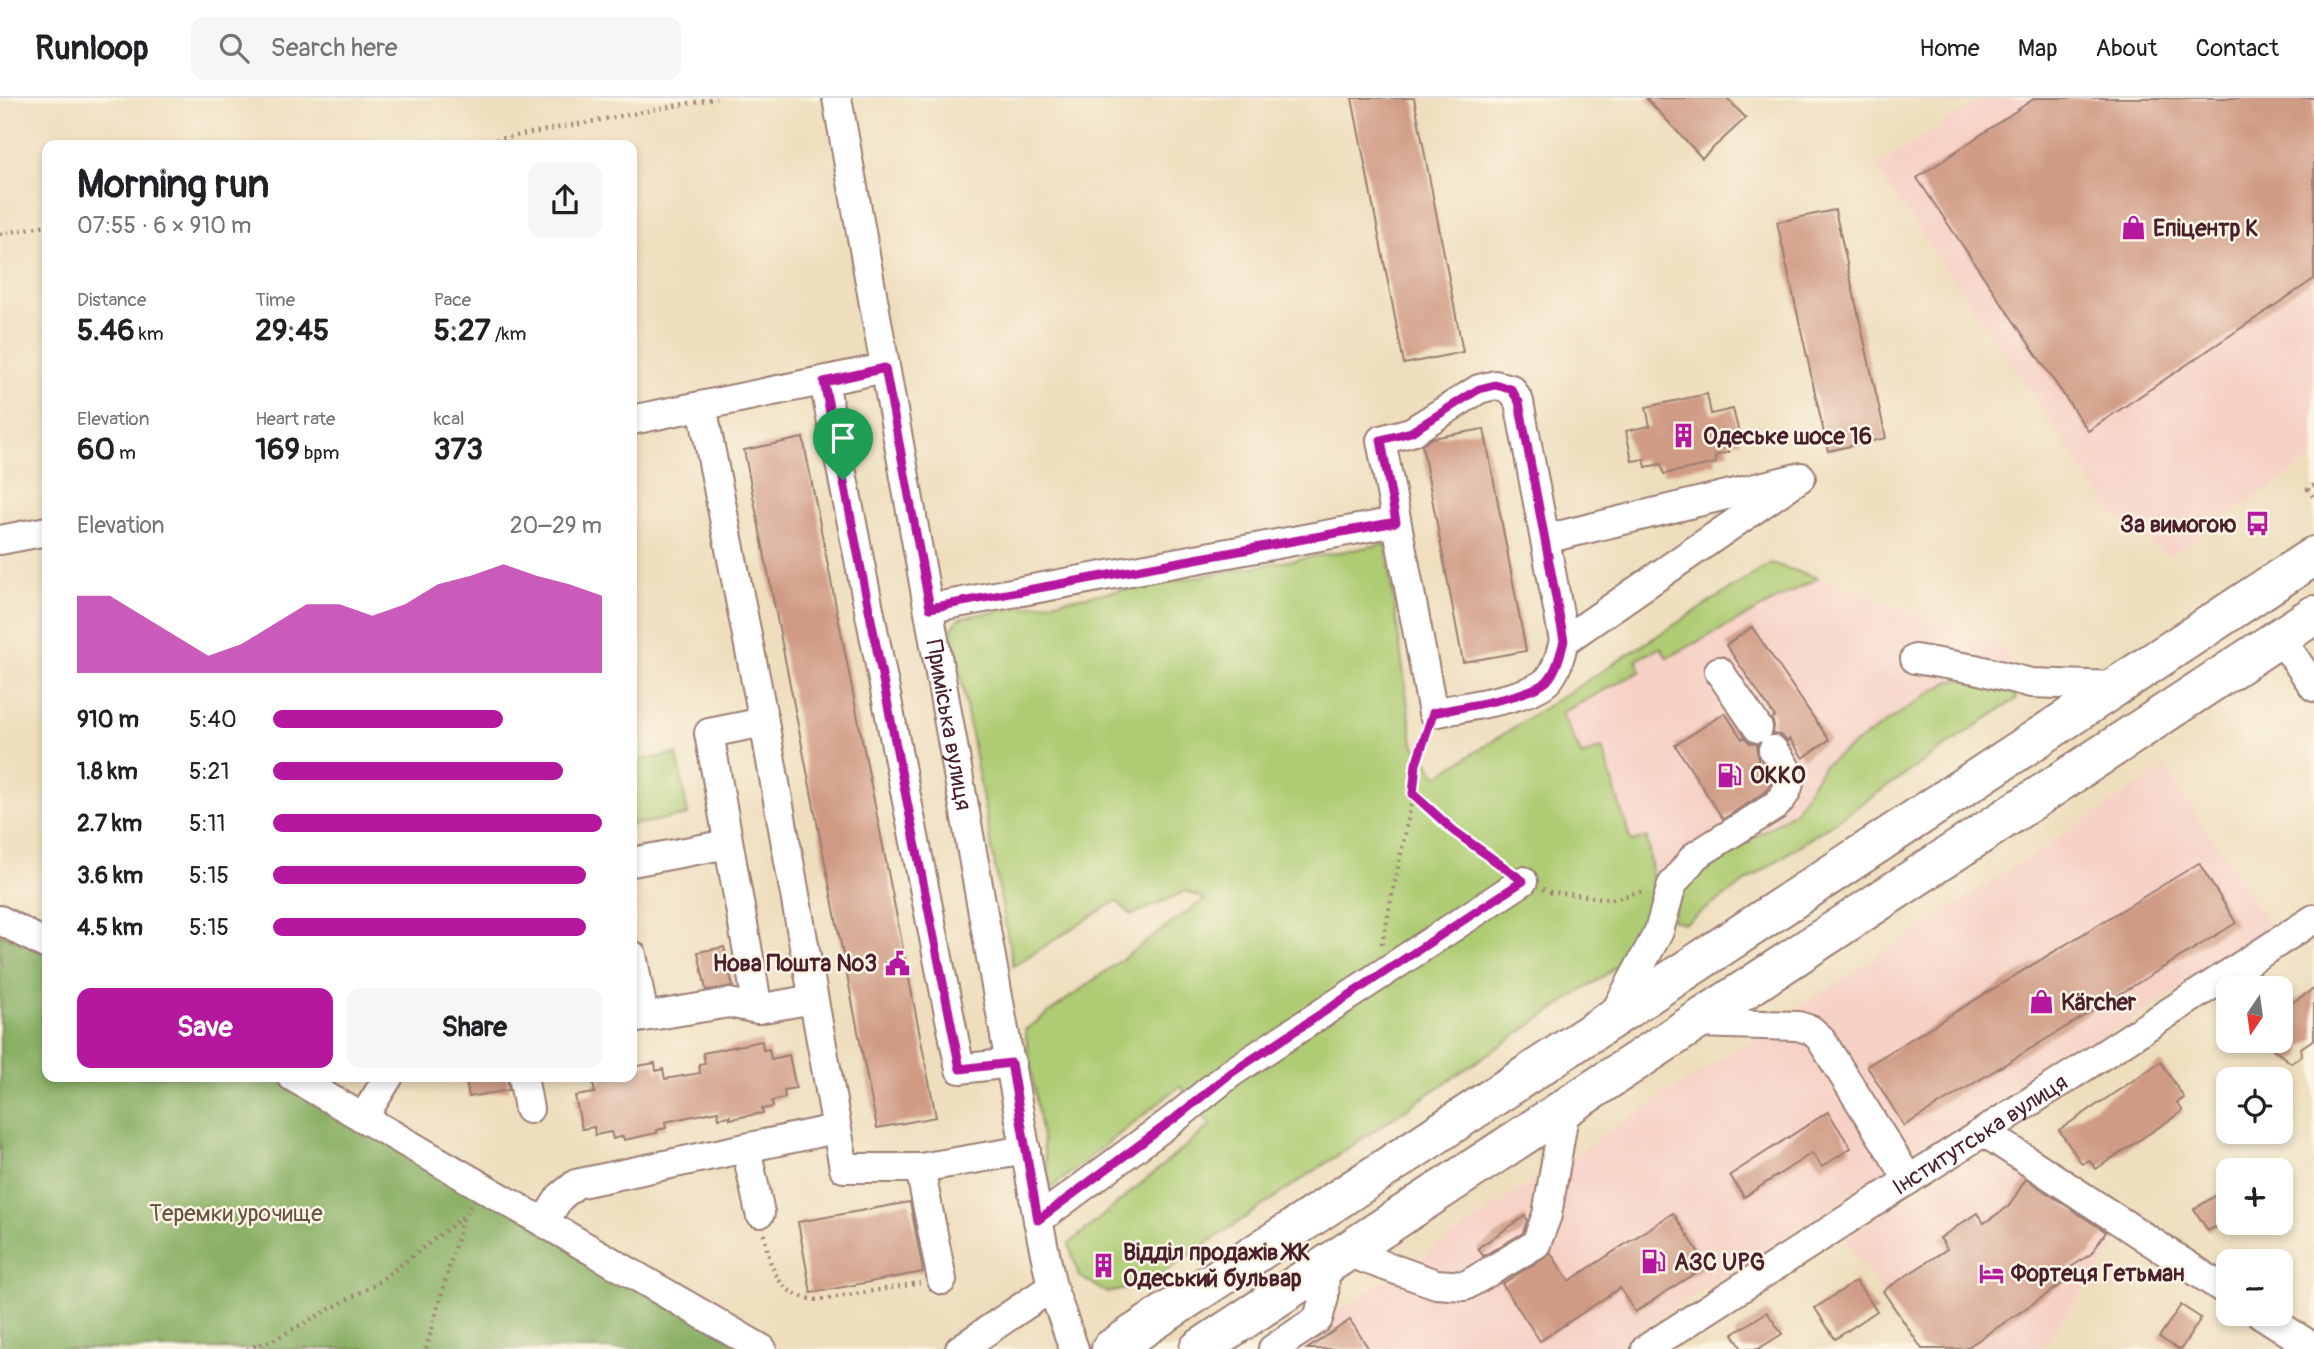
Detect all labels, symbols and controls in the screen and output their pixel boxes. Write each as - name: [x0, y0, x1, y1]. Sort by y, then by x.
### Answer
- search box: [191, 17, 681, 80]
- text: Runloop: [35, 28, 149, 69]
- icon: search: [215, 29, 253, 67]
- text: Search here: [271, 32, 398, 64]
- text: Home: [1919, 34, 1980, 63]
- text: Map: [2018, 34, 2058, 63]
- text: About: [2096, 34, 2158, 63]
- text: Contact: [2196, 34, 2279, 63]
- text: Morning run: [77, 161, 269, 209]
- button: share: [528, 163, 602, 237]
- text: 07:55 · 6 × 910 m: [77, 211, 251, 240]
- shop icon: Епіцентр К: [2119, 214, 2147, 242]
- place label: Епіцентр К: [2153, 214, 2259, 243]
- text: Distance: [77, 288, 146, 312]
- text: Time: [255, 288, 295, 312]
- text: Pace: [434, 288, 471, 312]
- text: 5.46: [77, 312, 135, 349]
- text: 29:45: [255, 312, 329, 349]
- text: 5:27: [434, 312, 491, 349]
- text: km: [135, 322, 164, 346]
- text: /km: [491, 322, 526, 346]
- text: Elevation: [77, 407, 149, 431]
- text: Heart rate: [255, 407, 335, 431]
- text: kcal: [434, 407, 465, 431]
- pin: [813, 408, 873, 480]
- icon: arrive: [824, 419, 862, 457]
- building icon: Одеське шосе 16: [1669, 422, 1697, 450]
- place label: Одеське шосе 16: [1703, 422, 1872, 451]
- text: 60: [77, 431, 115, 468]
- text: 169: [255, 431, 300, 468]
- text: 373: [434, 431, 483, 468]
- text: m: [115, 441, 136, 465]
- text: bpm: [300, 441, 339, 465]
- place label: За вимогою: [2120, 510, 2237, 539]
- bus stop icon: За вимогою: [2243, 510, 2271, 538]
- text: Elevation: [77, 511, 165, 540]
- text: 20–29 m: [510, 511, 602, 540]
- street label: Приміська вулиця: [920, 637, 979, 813]
- text: 910 m: [77, 705, 139, 734]
- text: 5:40: [189, 705, 237, 734]
- text: 1.8 km: [77, 757, 138, 786]
- text: 5:21: [189, 757, 229, 786]
- fuel station icon: ОККО: [1716, 761, 1744, 789]
- place label: ОККО: [1750, 761, 1806, 790]
- text: 2.7 km: [77, 809, 142, 838]
- text: 5:11: [189, 809, 226, 838]
- text: 3.6 km: [77, 861, 143, 890]
- text: 5:15: [189, 861, 229, 890]
- text: 4.5 km: [77, 913, 143, 942]
- text: 5:15: [189, 913, 229, 942]
- place label: Нова Пошта №3: [713, 949, 877, 978]
- public building icon: Нова Пошта №3: [883, 949, 911, 977]
- north arrow: [2216, 976, 2292, 1054]
- map controls: [2216, 976, 2293, 1326]
- button: Save: [77, 988, 333, 1068]
- button: Share: [347, 988, 602, 1068]
- shop icon: Kärcher: [2027, 988, 2055, 1016]
- place label: Kärcher: [2061, 988, 2137, 1017]
- street label: Інститутська вулиця: [1887, 1067, 2073, 1201]
- button: locate: [2216, 1067, 2293, 1144]
- button: +: [2216, 1158, 2293, 1235]
- park label: Теремки урочище: [149, 1199, 323, 1228]
- place label: Відділ продажів ЖК Одеський бульвар: [1123, 1238, 1310, 1293]
- fuel station icon: АЗС UPG: [1640, 1248, 1668, 1276]
- place label: АЗС UPG: [1674, 1248, 1765, 1277]
- button: −: [2216, 1249, 2293, 1326]
- building icon: Відділ продажів ЖК Одеський бульвар: [1089, 1251, 1117, 1279]
- hotel icon: Фортеця Гетьман: [1977, 1259, 2005, 1287]
- place label: Фортеця Гетьман: [2010, 1259, 2185, 1288]

